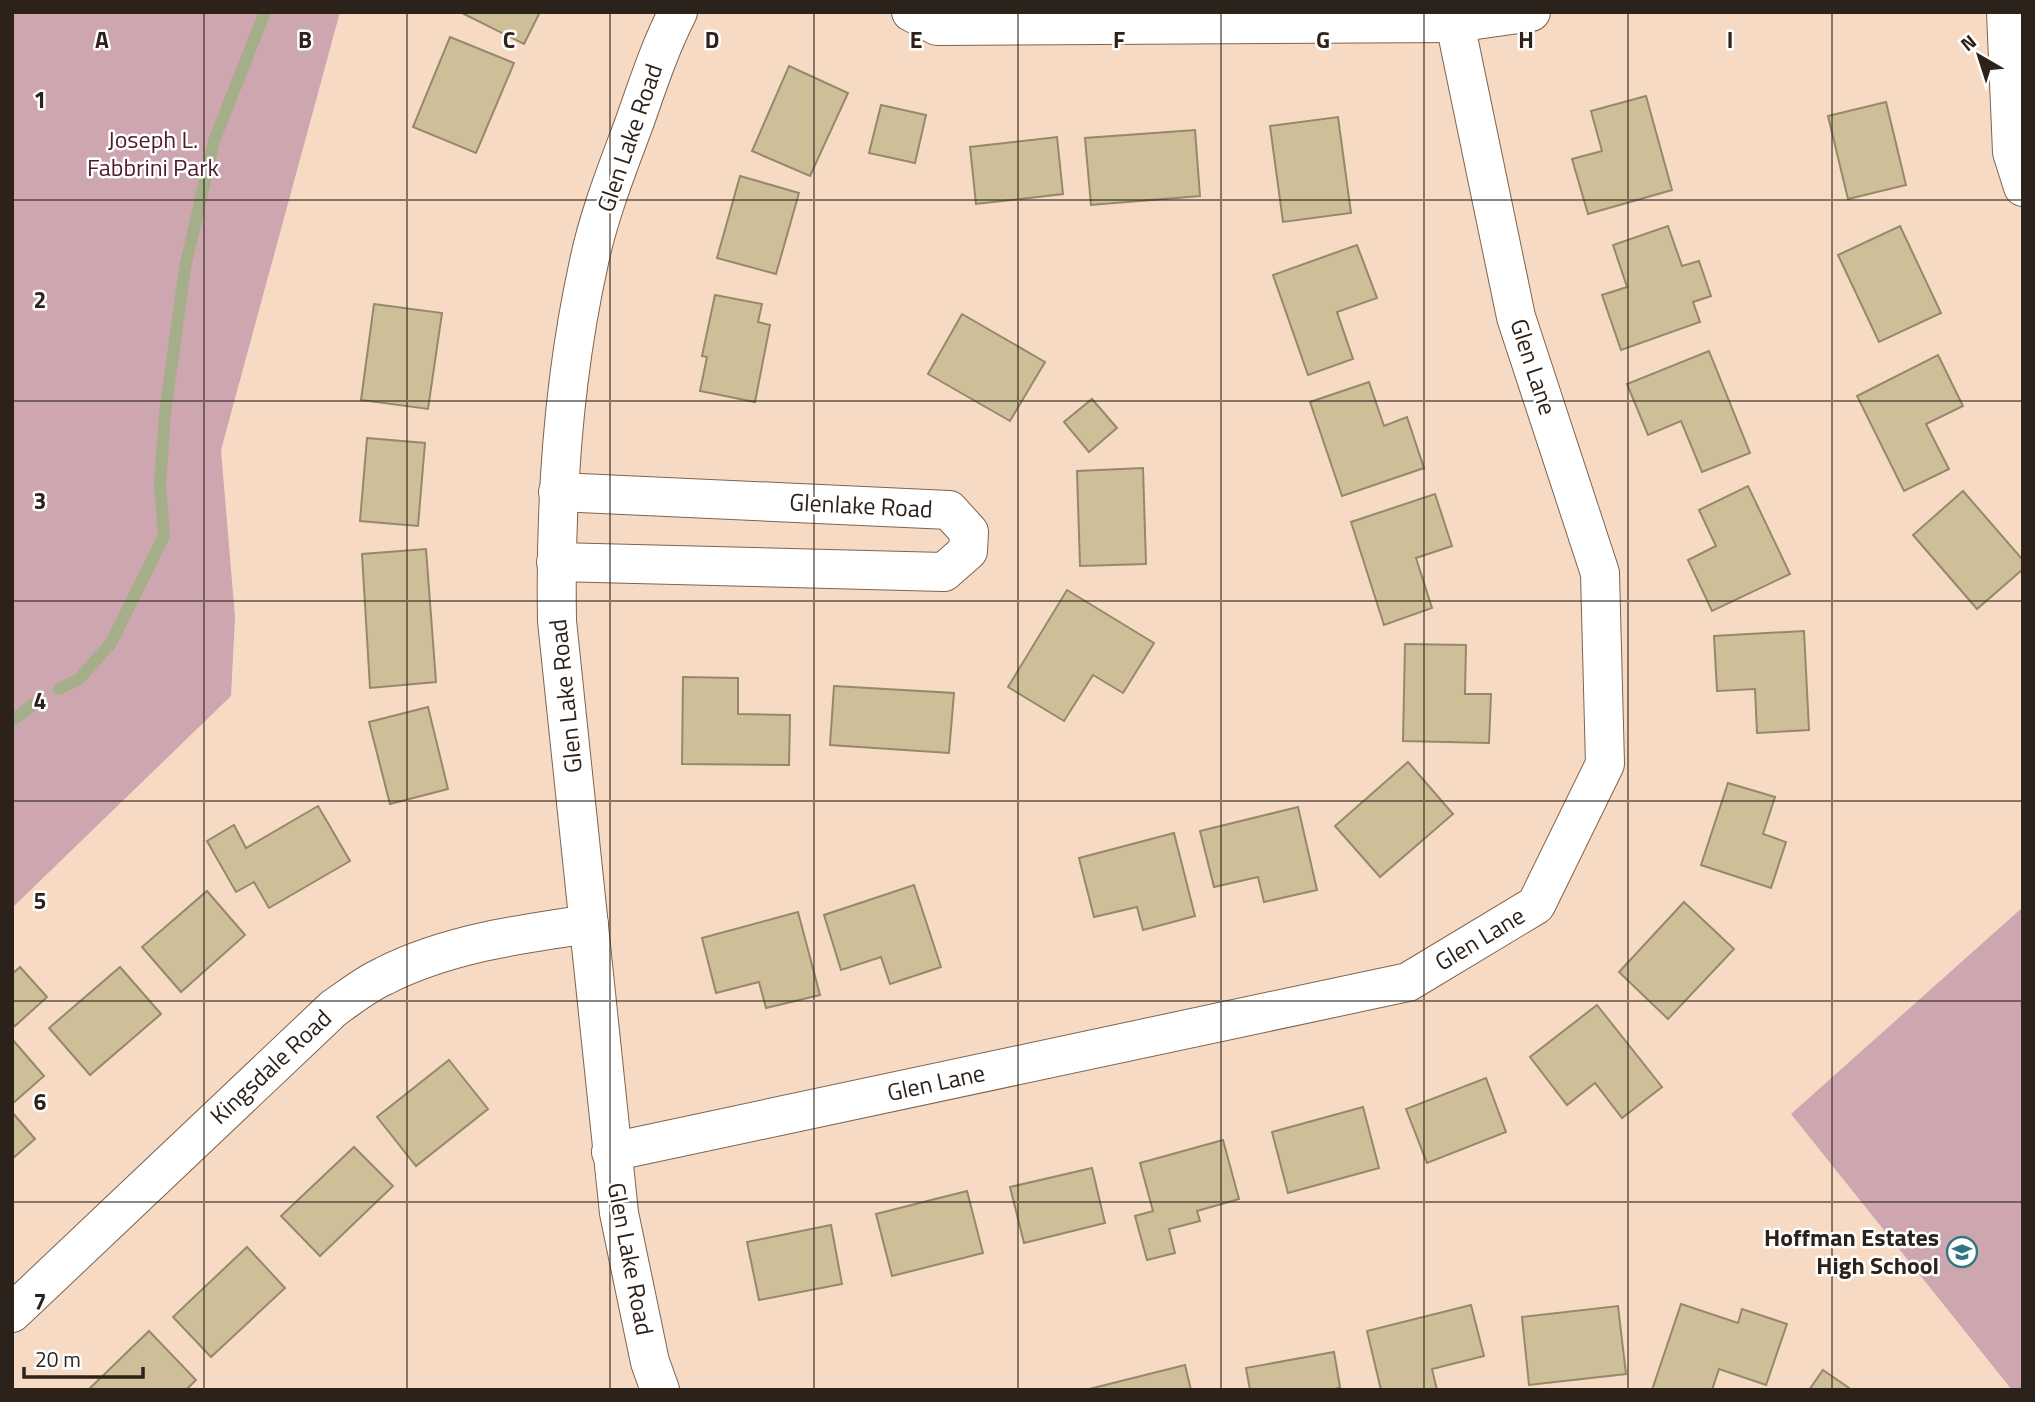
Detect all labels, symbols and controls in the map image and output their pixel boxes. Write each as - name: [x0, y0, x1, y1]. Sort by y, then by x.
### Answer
- north arrow: [1944, 21, 2014, 91]
- text: A: [95, 22, 109, 57]
- text: B: [298, 22, 312, 57]
- text: C: [503, 22, 515, 57]
- text: D: [705, 22, 719, 57]
- text: E: [910, 22, 922, 57]
- text: F: [1113, 22, 1125, 57]
- text: G: [1316, 22, 1330, 57]
- text: H: [1518, 22, 1534, 57]
- text: I: [1727, 22, 1733, 57]
- text: N: [1954, 27, 1982, 58]
- street label: Glen Lake Road: [587, 59, 671, 217]
- text: 1: [34, 82, 46, 117]
- park label: Joseph L. Fabbrini Park: [87, 121, 220, 185]
- text: 2: [34, 282, 46, 317]
- street label: Glen Lane: [1502, 314, 1566, 419]
- text: 3: [34, 483, 46, 518]
- street label: Glenlake Road: [788, 483, 934, 527]
- street label: Glen Lake Road: [539, 617, 591, 775]
- text: 4: [34, 683, 46, 718]
- text: 5: [34, 883, 46, 918]
- street label: Glen Lane: [1428, 897, 1531, 979]
- street label: Kingsdale Road: [201, 1000, 339, 1132]
- street label: Glen Lane: [884, 1054, 988, 1110]
- text: 6: [34, 1084, 47, 1119]
- street label: Glen Lake Road: [599, 1179, 663, 1338]
- place label: Hoffman Estates High School: [1764, 1219, 1939, 1283]
- school or university icon: Hoffman Estates High School: [1945, 1235, 1979, 1269]
- text: 7: [34, 1284, 46, 1319]
- scale bar: [24, 1336, 144, 1380]
- text: 20 m: [35, 1343, 81, 1375]

